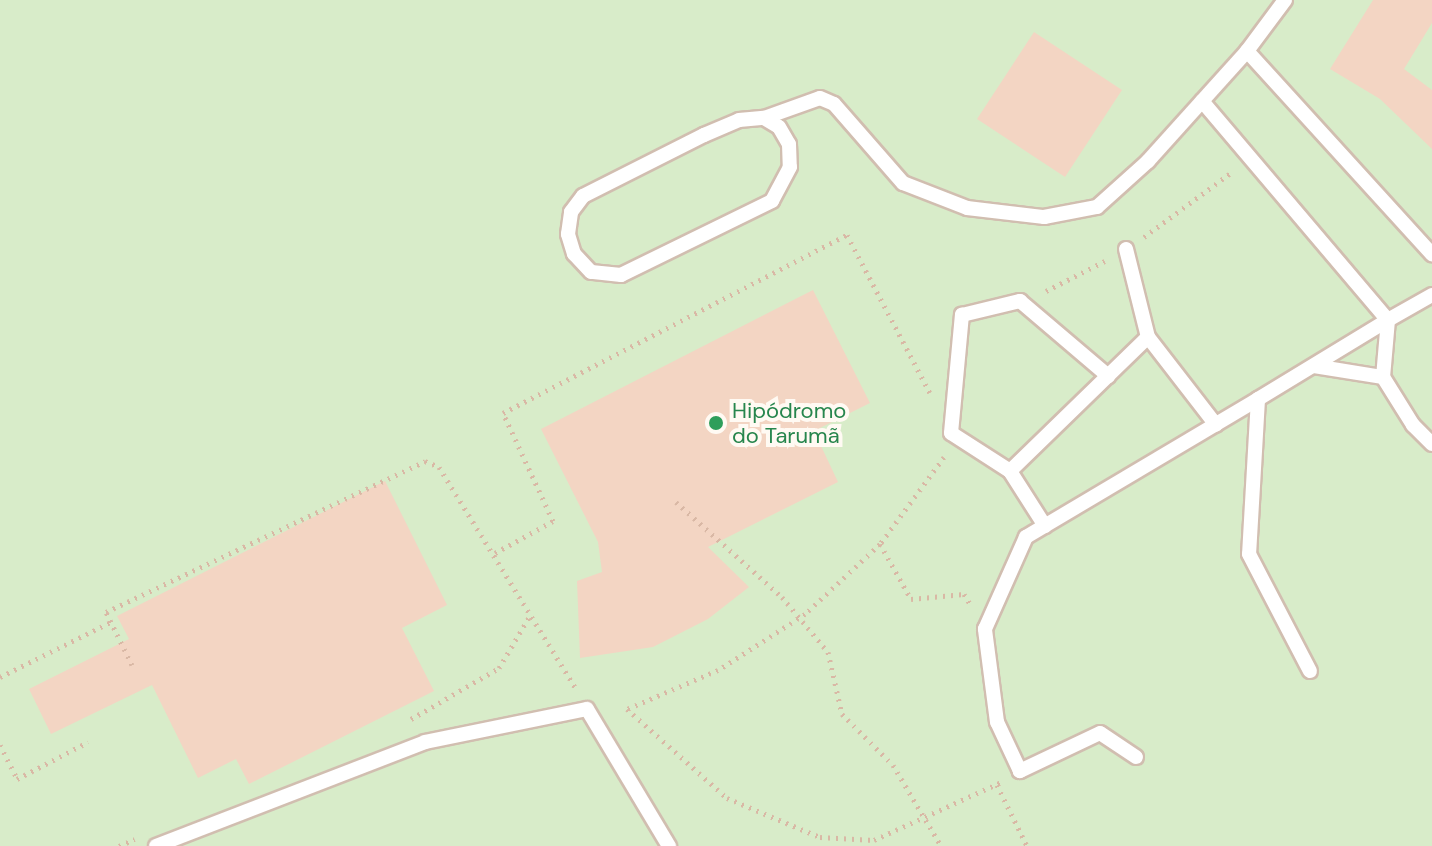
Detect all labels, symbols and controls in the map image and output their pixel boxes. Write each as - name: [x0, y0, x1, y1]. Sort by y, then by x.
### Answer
- place label: Hipódromo do Tarumã: [732, 397, 846, 448]
- marker: Hipódromo do Tarumã: [707, 414, 725, 432]

